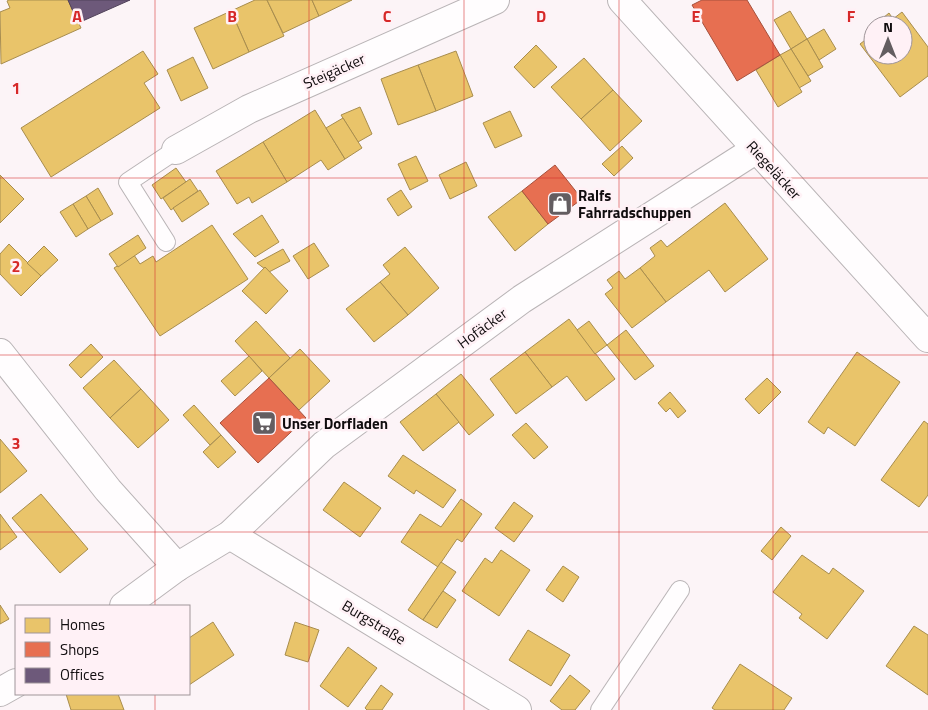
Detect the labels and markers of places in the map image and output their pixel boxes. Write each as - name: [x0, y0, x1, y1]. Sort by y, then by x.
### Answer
- place label: Ralfs Fahrradschuppen: [578, 184, 691, 224]
- shop icon: Ralfs Fahrradschuppen: [547, 191, 573, 217]
- supermarket icon: Unser Dorfladen: [251, 410, 277, 436]
- place label: Unser Dorfladen: [282, 412, 388, 435]

